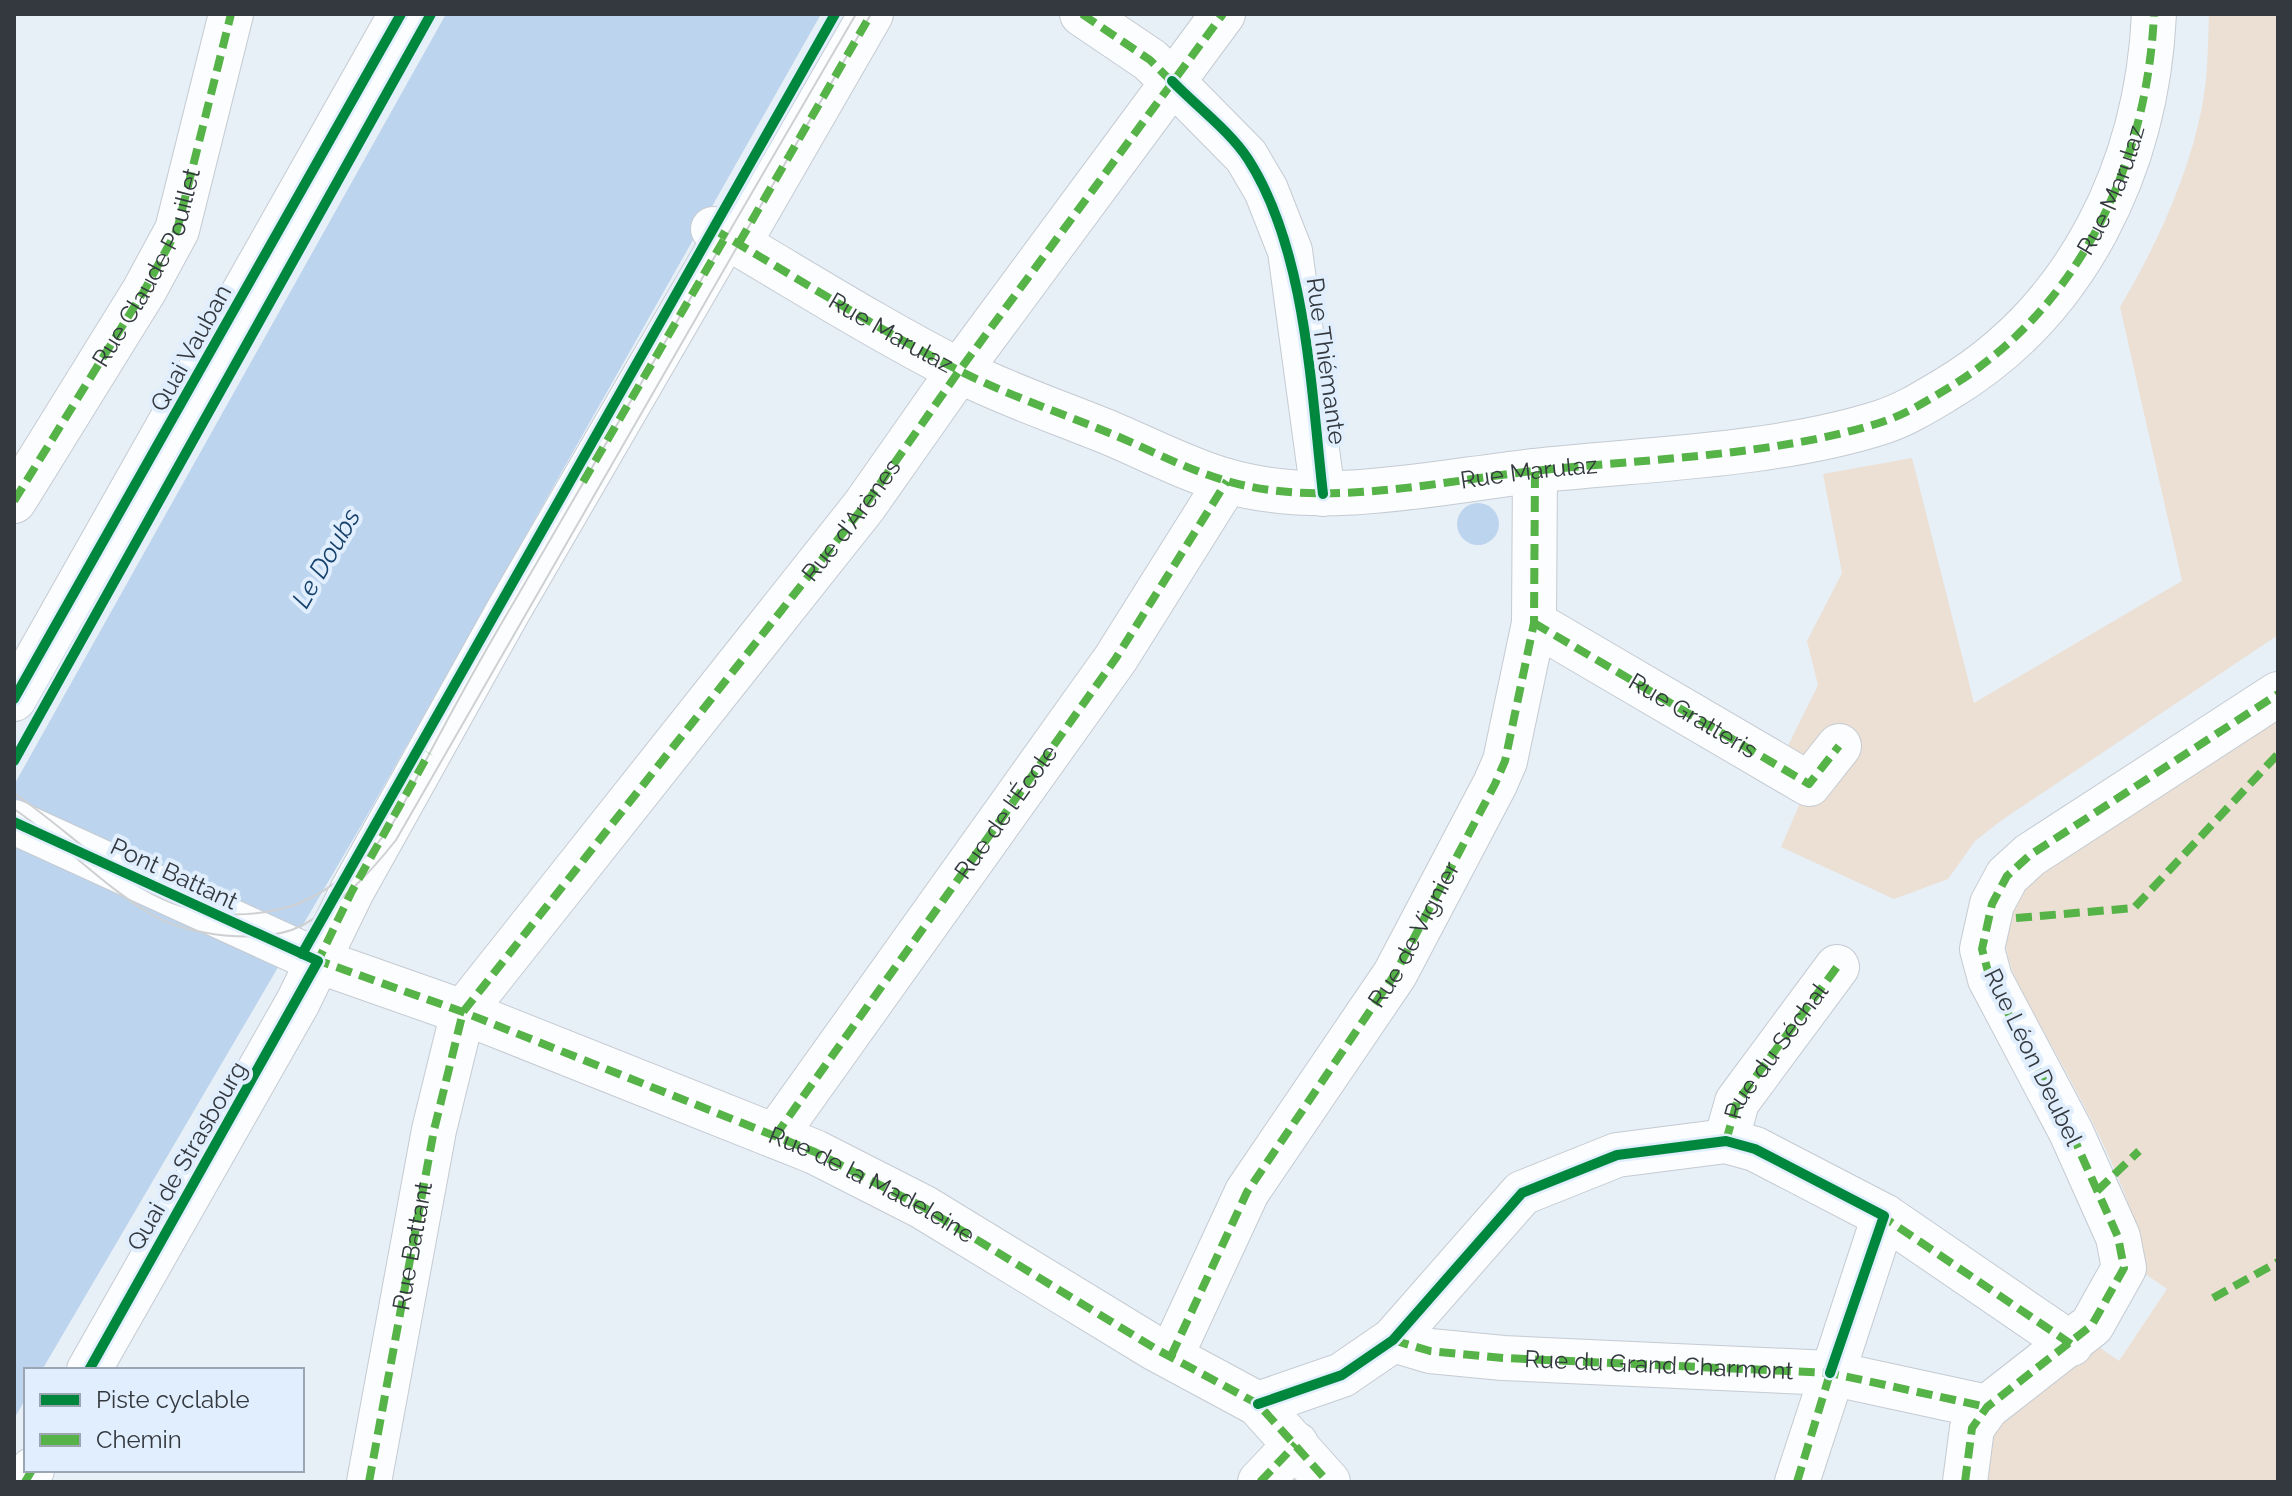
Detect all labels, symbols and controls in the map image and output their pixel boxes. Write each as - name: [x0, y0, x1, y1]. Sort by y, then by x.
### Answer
- street label: Rue Marulaz: [2070, 122, 2151, 260]
- street label: Rue Claude Pouillet: [86, 165, 206, 372]
- street label: Rue Thiémante: [1300, 276, 1353, 446]
- street label: Quai Vauban: [144, 279, 237, 416]
- street label: Rue Marulaz: [824, 286, 958, 379]
- street label: Rue Marulaz: [1458, 450, 1599, 495]
- street label: Rue d'Arènes: [795, 453, 907, 587]
- water label: Le Doubs: [286, 503, 366, 613]
- street label: Rue Gratteris: [1624, 667, 1762, 764]
- street label: Rue de l'École: [948, 739, 1064, 885]
- street label: Pont Battant: [106, 831, 242, 916]
- street label: Rue de Vignier: [1362, 856, 1466, 1013]
- street label: Rue Léon Deubel: [1978, 964, 2089, 1150]
- street label: Rue du Séchal: [1718, 977, 1834, 1122]
- street label: Quai de Strasbourg: [121, 1056, 253, 1255]
- street label: Rue de la Madeleine: [765, 1120, 980, 1249]
- street label: Rue Battant: [386, 1179, 438, 1312]
- street label: Rue du Grand Charmont: [1524, 1344, 1794, 1385]
- legend: [24, 1368, 304, 1472]
- text: Piste cyclable: [96, 1385, 250, 1414]
- text: Chemin: [96, 1425, 182, 1454]

